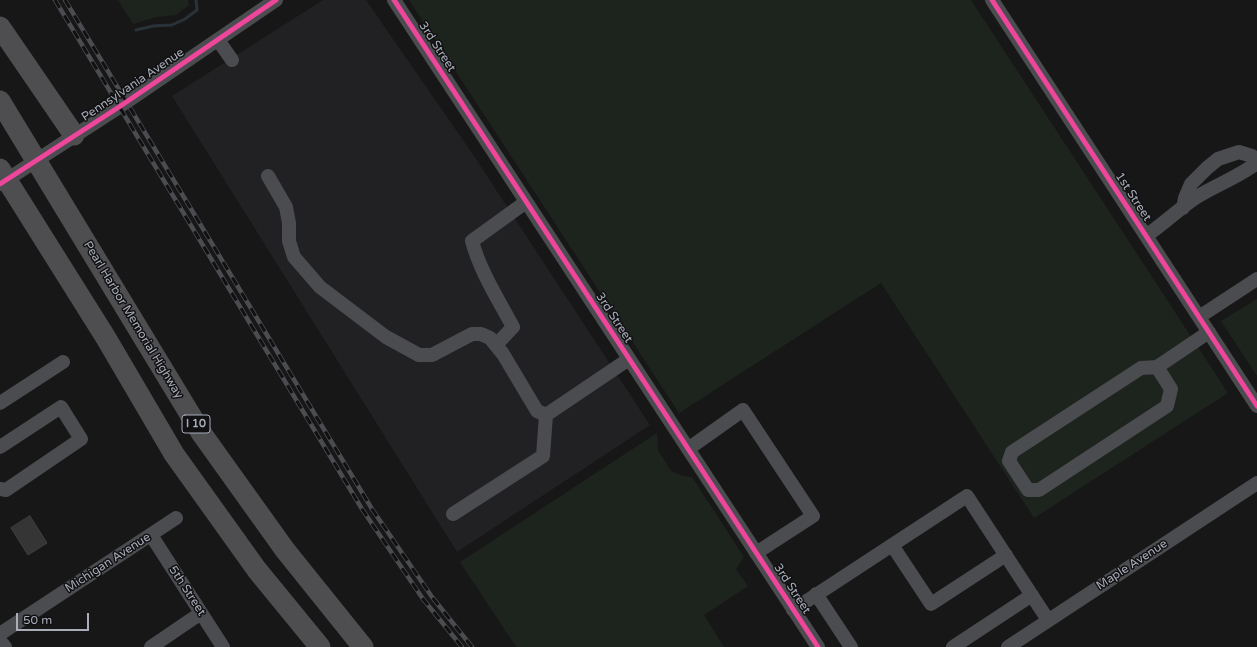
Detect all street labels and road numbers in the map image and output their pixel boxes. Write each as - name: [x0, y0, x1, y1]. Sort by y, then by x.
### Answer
- street label: 3rd Street: [415, 19, 459, 75]
- street label: Pennsylvania Avenue: [79, 45, 187, 125]
- street label: 1st Street: [1112, 170, 1154, 224]
- street label: Pearl Harbor Memorial Highway: [80, 239, 186, 401]
- street label: 3rd Street: [592, 290, 636, 346]
- road number: I 10: [182, 415, 210, 433]
- street label: Michigan Avenue: [63, 530, 153, 596]
- street label: Maple Avenue: [1094, 537, 1170, 593]
- street label: 3rd Street: [770, 561, 814, 617]
- street label: 5th Street: [165, 563, 209, 619]

